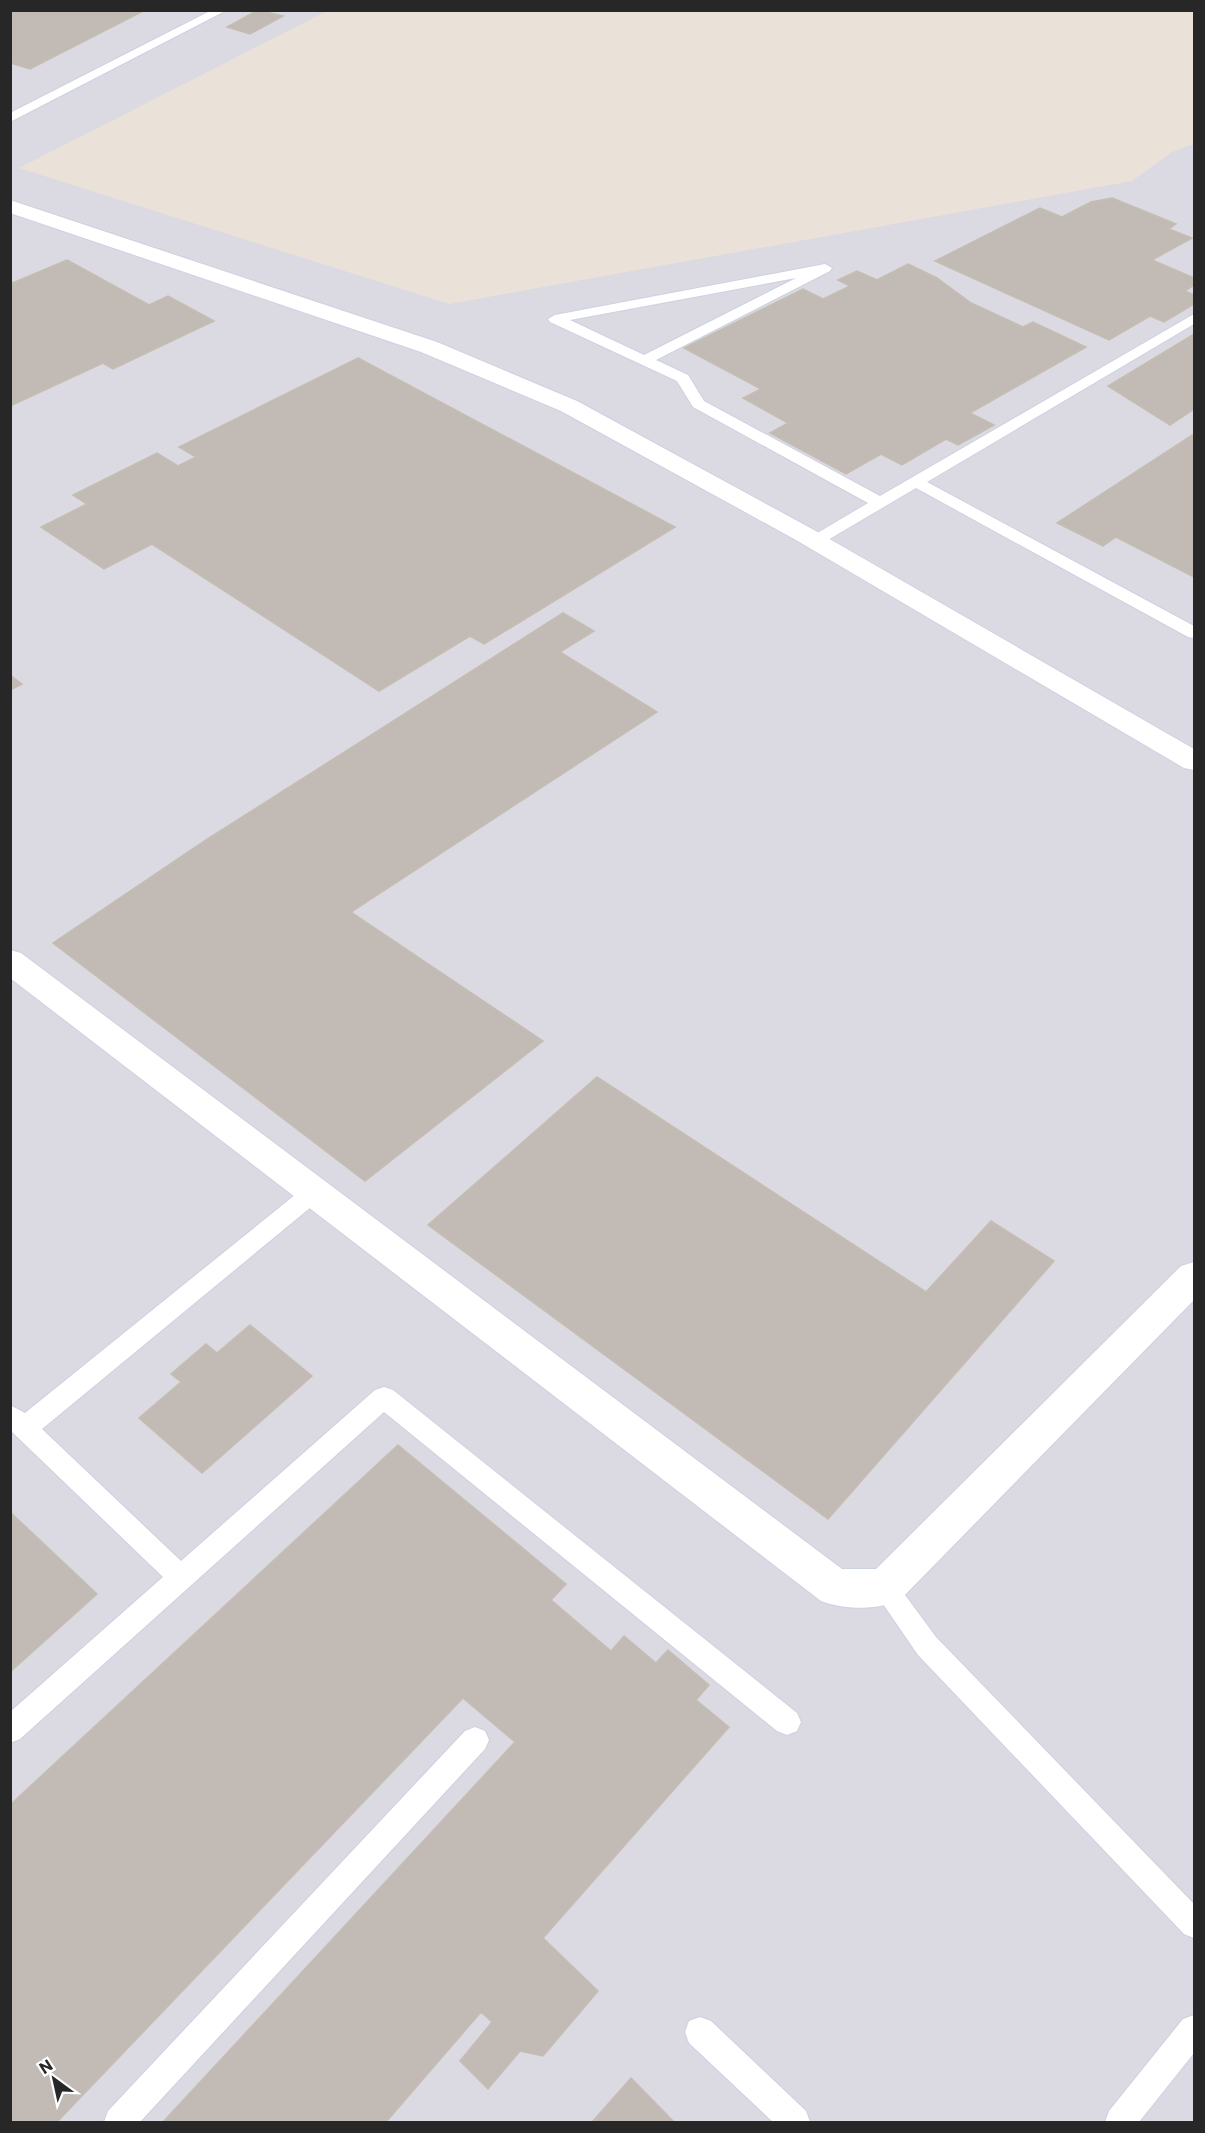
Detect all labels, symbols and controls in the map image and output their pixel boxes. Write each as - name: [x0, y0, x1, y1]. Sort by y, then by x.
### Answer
- north arrow: [24, 2049, 84, 2109]
- text: N: [35, 2055, 56, 2077]

